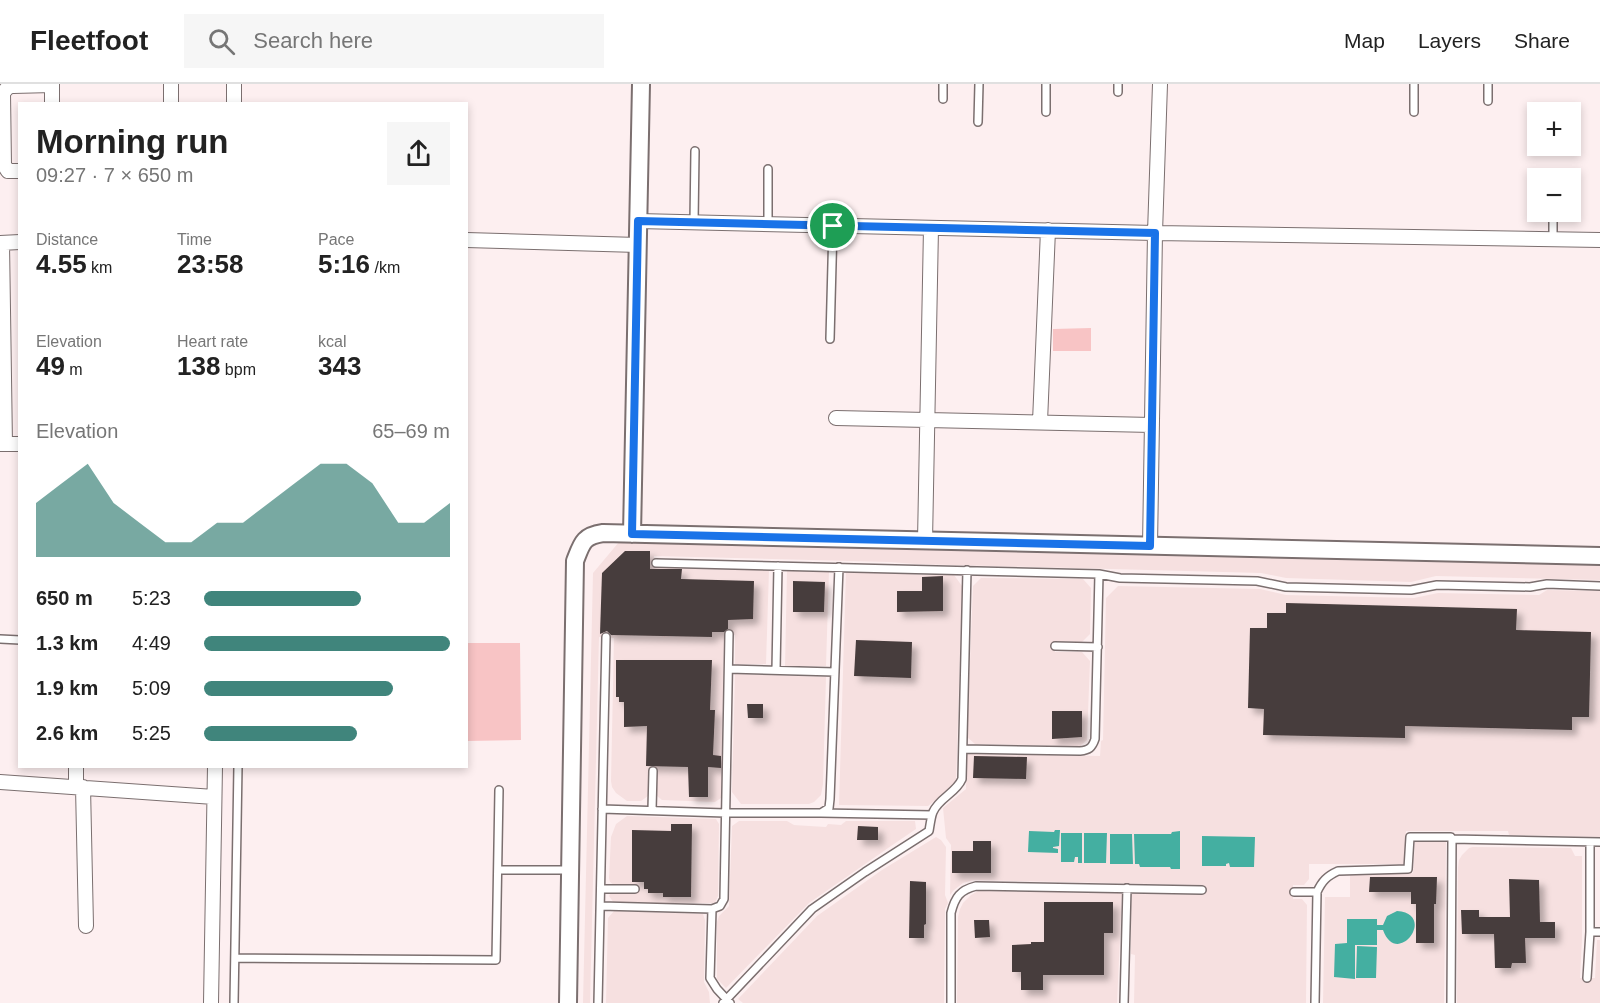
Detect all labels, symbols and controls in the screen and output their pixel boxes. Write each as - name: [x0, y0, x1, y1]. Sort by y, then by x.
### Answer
- search box: [184, 14, 604, 68]
- text: Fleetfoot: [30, 25, 148, 56]
- icon: search: [205, 25, 238, 58]
- text: Search here: [253, 28, 373, 53]
- text: Map: [1344, 29, 1385, 52]
- text: Layers: [1418, 29, 1481, 52]
- text: Share: [1514, 29, 1570, 52]
- map controls: [1527, 102, 1581, 222]
- button: +: [1527, 102, 1581, 156]
- button: share: [387, 122, 450, 185]
- text: Morning run: [36, 123, 228, 160]
- text: 09:27 · 7 × 650 m: [36, 164, 193, 186]
- button: −: [1527, 168, 1581, 222]
- pin: [807, 200, 858, 251]
- icon: arrive: [816, 209, 849, 242]
- text: Distance: [36, 231, 98, 248]
- text: Time: [177, 231, 212, 248]
- text: Pace: [318, 231, 354, 248]
- text: 4.55: [36, 249, 87, 279]
- text: 23:58: [177, 249, 244, 279]
- text: 5:16: [318, 249, 370, 279]
- text: km: [87, 259, 112, 276]
- text: /km: [370, 259, 400, 276]
- text: Elevation: [36, 333, 102, 350]
- text: Heart rate: [177, 333, 248, 350]
- text: kcal: [318, 333, 346, 350]
- text: 49: [36, 351, 65, 381]
- text: 138: [177, 351, 220, 381]
- text: 343: [318, 351, 361, 381]
- text: m: [65, 361, 83, 378]
- text: bpm: [220, 361, 256, 378]
- text: Elevation: [36, 420, 118, 442]
- text: 65–69 m: [372, 420, 450, 442]
- text: 650 m: [36, 587, 93, 609]
- text: 5:23: [132, 587, 171, 609]
- text: 1.3 km: [36, 632, 98, 654]
- text: 4:49: [132, 632, 171, 654]
- text: 1.9 km: [36, 677, 98, 699]
- text: 5:09: [132, 677, 171, 699]
- text: 2.6 km: [36, 722, 98, 744]
- text: 5:25: [132, 722, 171, 744]

